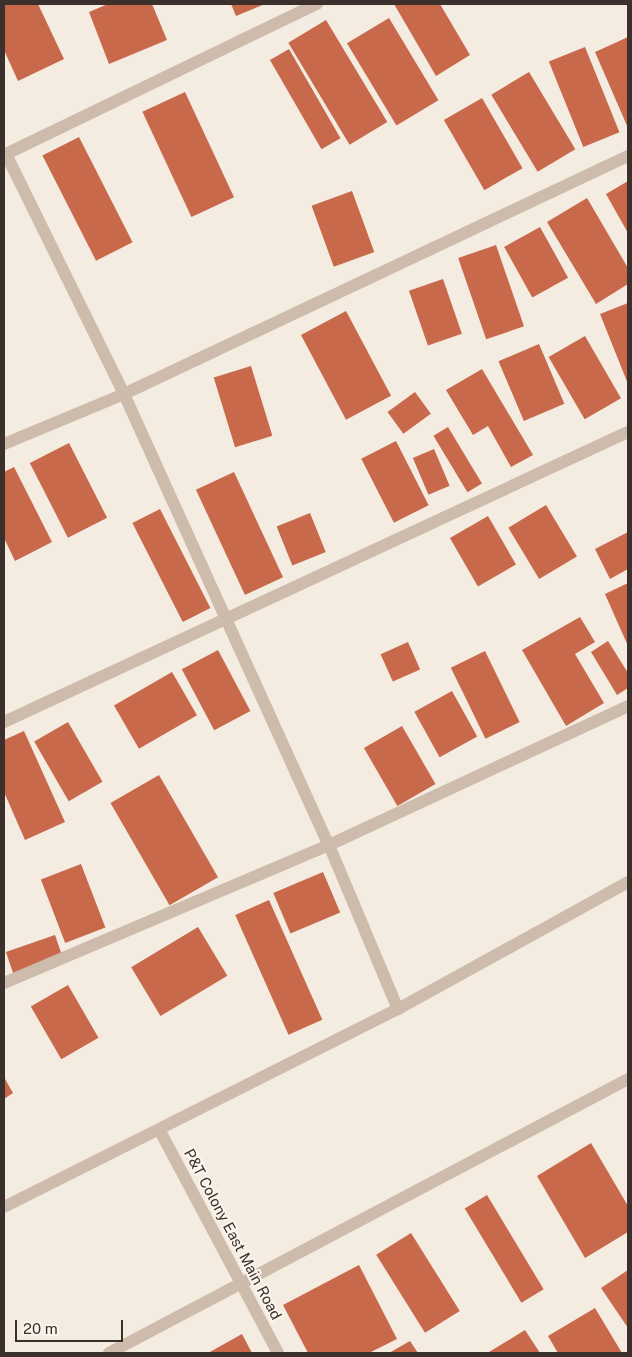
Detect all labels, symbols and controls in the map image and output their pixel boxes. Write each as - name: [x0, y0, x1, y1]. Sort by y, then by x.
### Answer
- street label: P&T Colony East Main Road: [180, 1145, 286, 1323]
- scale bar: [18, 1310, 125, 1342]
- text: 20 m: [23, 1320, 58, 1337]

